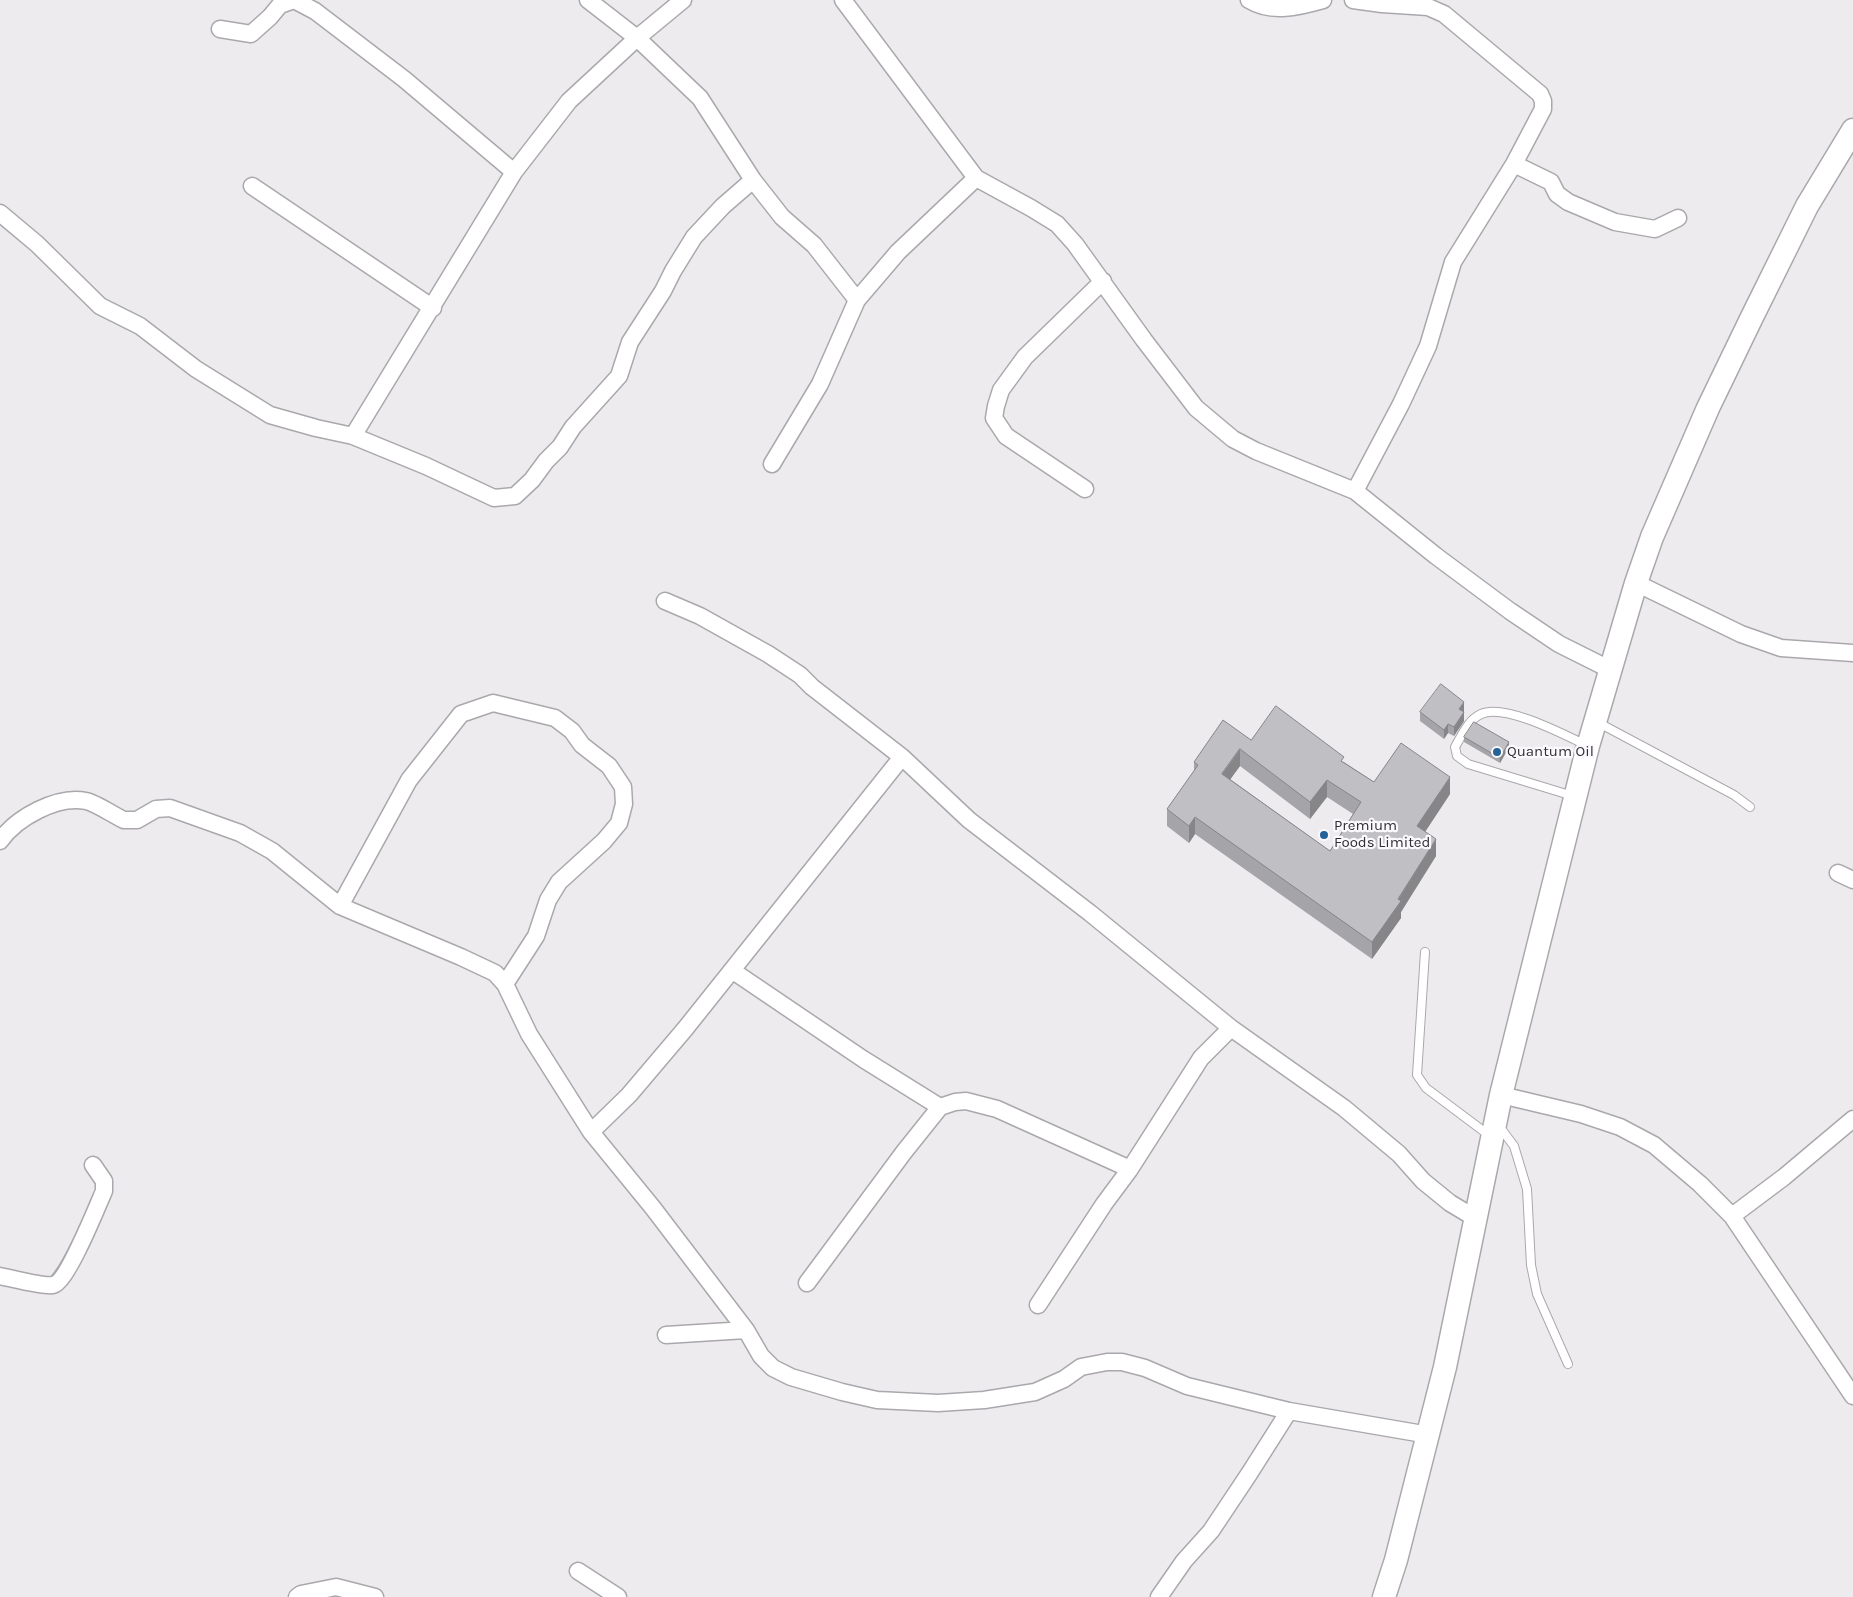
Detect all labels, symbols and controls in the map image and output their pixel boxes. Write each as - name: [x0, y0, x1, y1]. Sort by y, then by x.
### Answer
- place label: Quantum Oil: [1507, 743, 1594, 761]
- marker: Quantum Oil: [1491, 746, 1503, 758]
- place label: Premium Foods Limited: [1334, 817, 1430, 852]
- marker: Premium Foods Limited: [1318, 829, 1330, 841]

